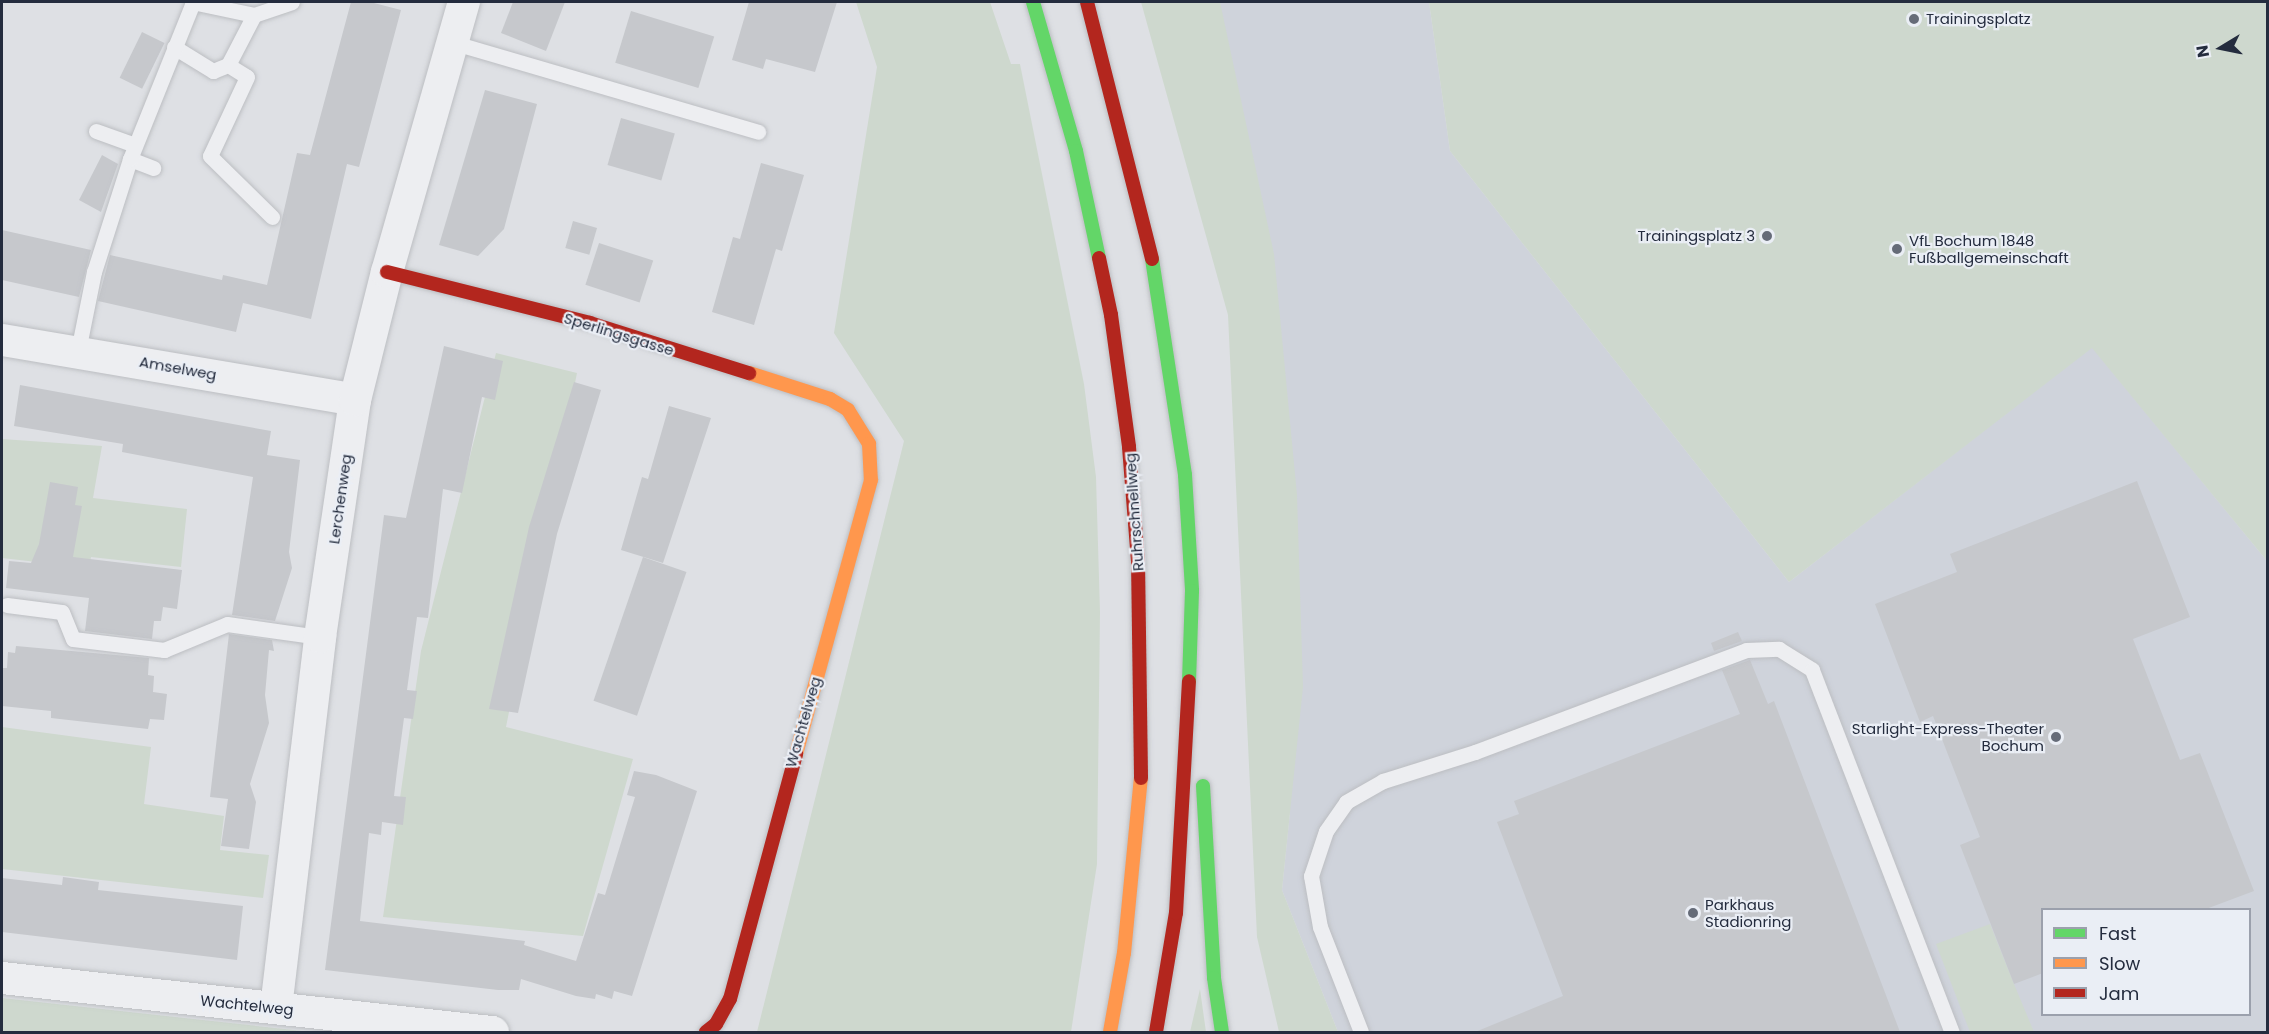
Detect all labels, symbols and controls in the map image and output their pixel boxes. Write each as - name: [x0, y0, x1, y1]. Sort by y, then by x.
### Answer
- place label: Trainingsplatz: [1926, 10, 2031, 28]
- marker: Trainingsplatz: [1907, 12, 1921, 26]
- north arrow: [2191, 18, 2251, 78]
- text: N: [2190, 43, 2215, 59]
- place label: Trainingsplatz 3: [1638, 227, 1755, 245]
- marker: Trainingsplatz 3: [1760, 229, 1774, 243]
- place label: VfL Bochum 1848 Fußballgemeinschaft: [1909, 231, 2069, 266]
- marker: VfL Bochum 1848 Fußballgemeinschaft: [1890, 242, 1904, 256]
- street label: Sperlingsgasse: [562, 309, 676, 359]
- street label: Amselweg: [138, 352, 218, 384]
- street label: Ruhrschnellweg: [1121, 452, 1147, 572]
- street label: Lerchenweg: [325, 453, 355, 545]
- street label: Wachtelweg: [781, 674, 825, 770]
- place label: Starlight-Express-Theater Bochum: [1852, 719, 2044, 754]
- marker: Starlight-Express-Theater Bochum: [2049, 730, 2063, 744]
- place label: Parkhaus Stadionring: [1705, 895, 1791, 930]
- marker: Parkhaus Stadionring: [1686, 906, 1700, 920]
- legend: [2041, 908, 2251, 1016]
- text: Fast: [2099, 921, 2136, 946]
- text: Slow: [2099, 951, 2140, 976]
- text: Jam: [2099, 981, 2139, 1006]
- street label: Wachtelweg: [199, 991, 295, 1019]

